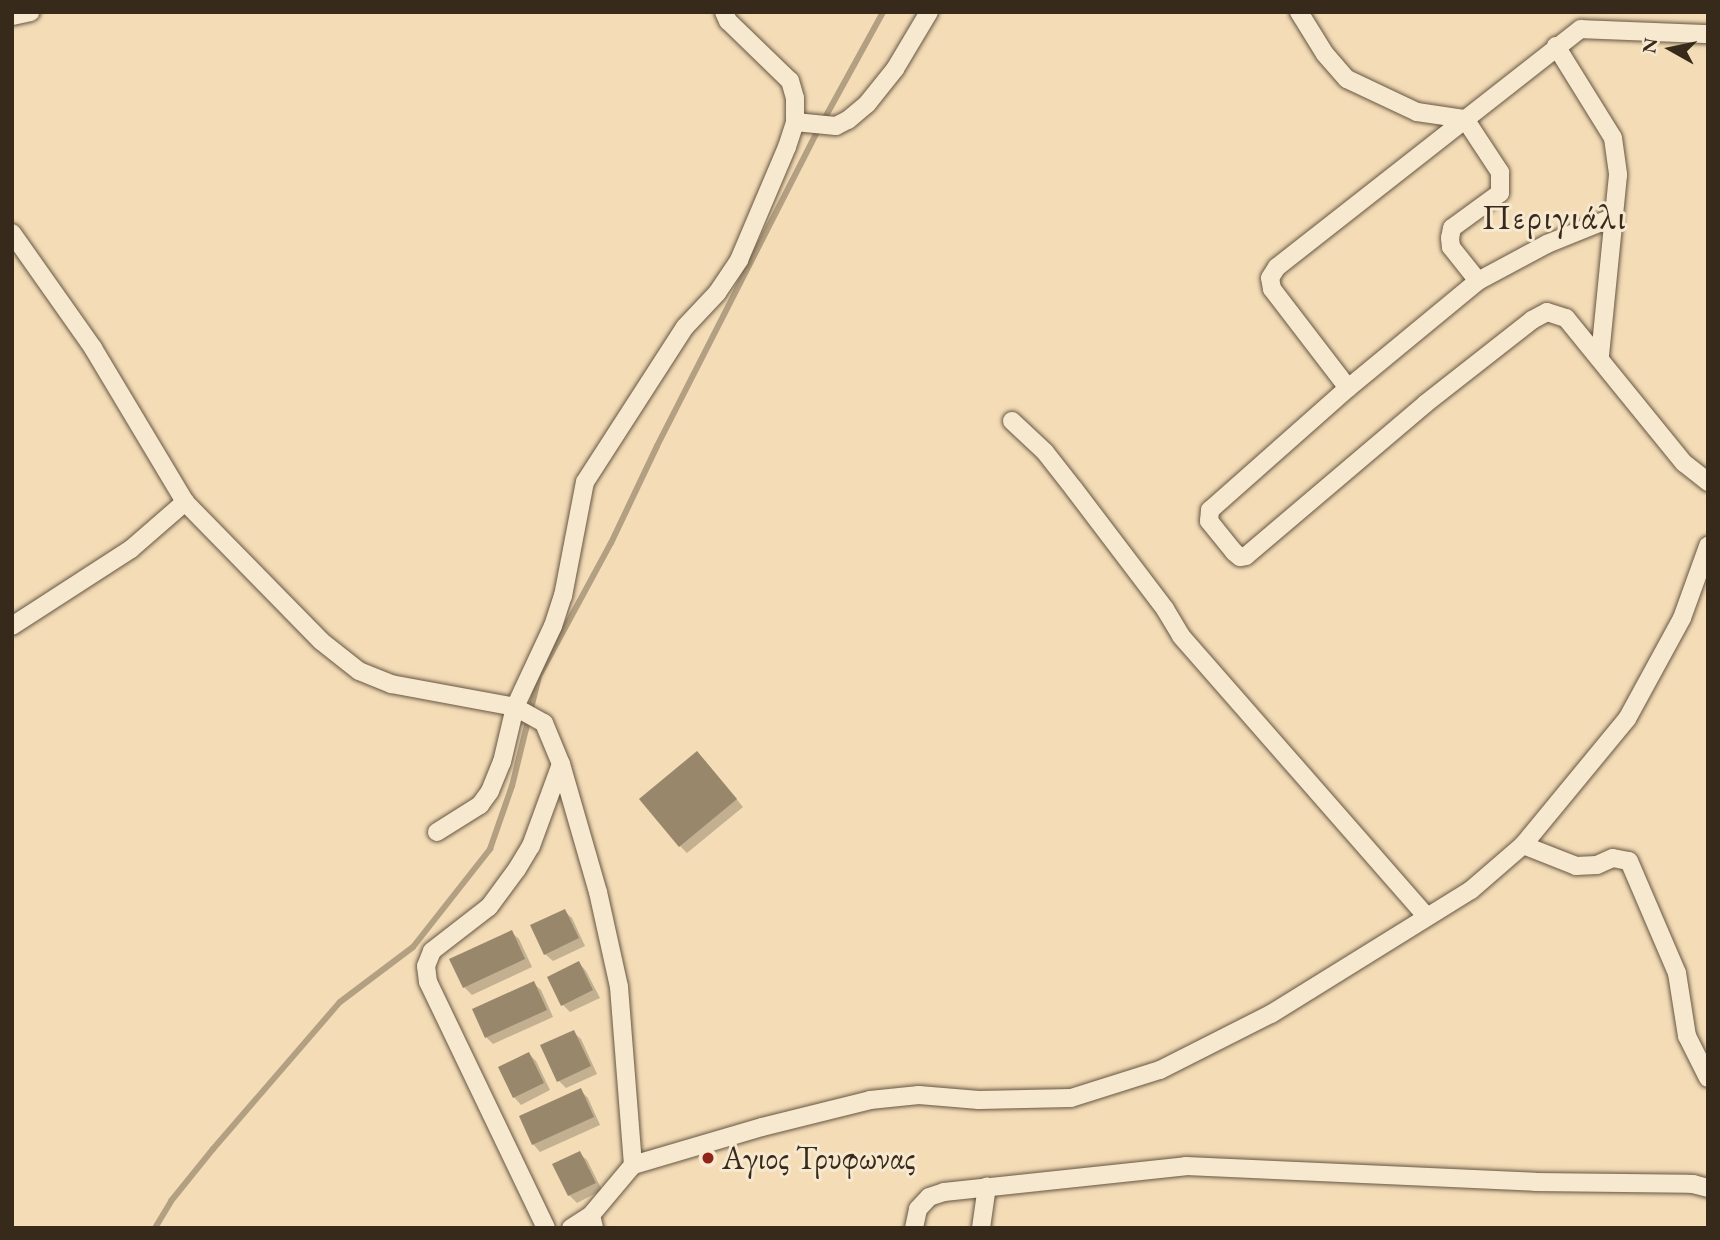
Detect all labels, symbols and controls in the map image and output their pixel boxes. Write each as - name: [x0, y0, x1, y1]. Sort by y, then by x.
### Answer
- north arrow: [1636, 14, 1706, 84]
- text: N: [1636, 36, 1663, 55]
- district label: Περιγιάλι: [1483, 196, 1627, 238]
- place label: Αγιος Τρυφωνας: [722, 1139, 915, 1177]
- marker: Αγιος Τρυφωνας: [700, 1150, 716, 1166]

